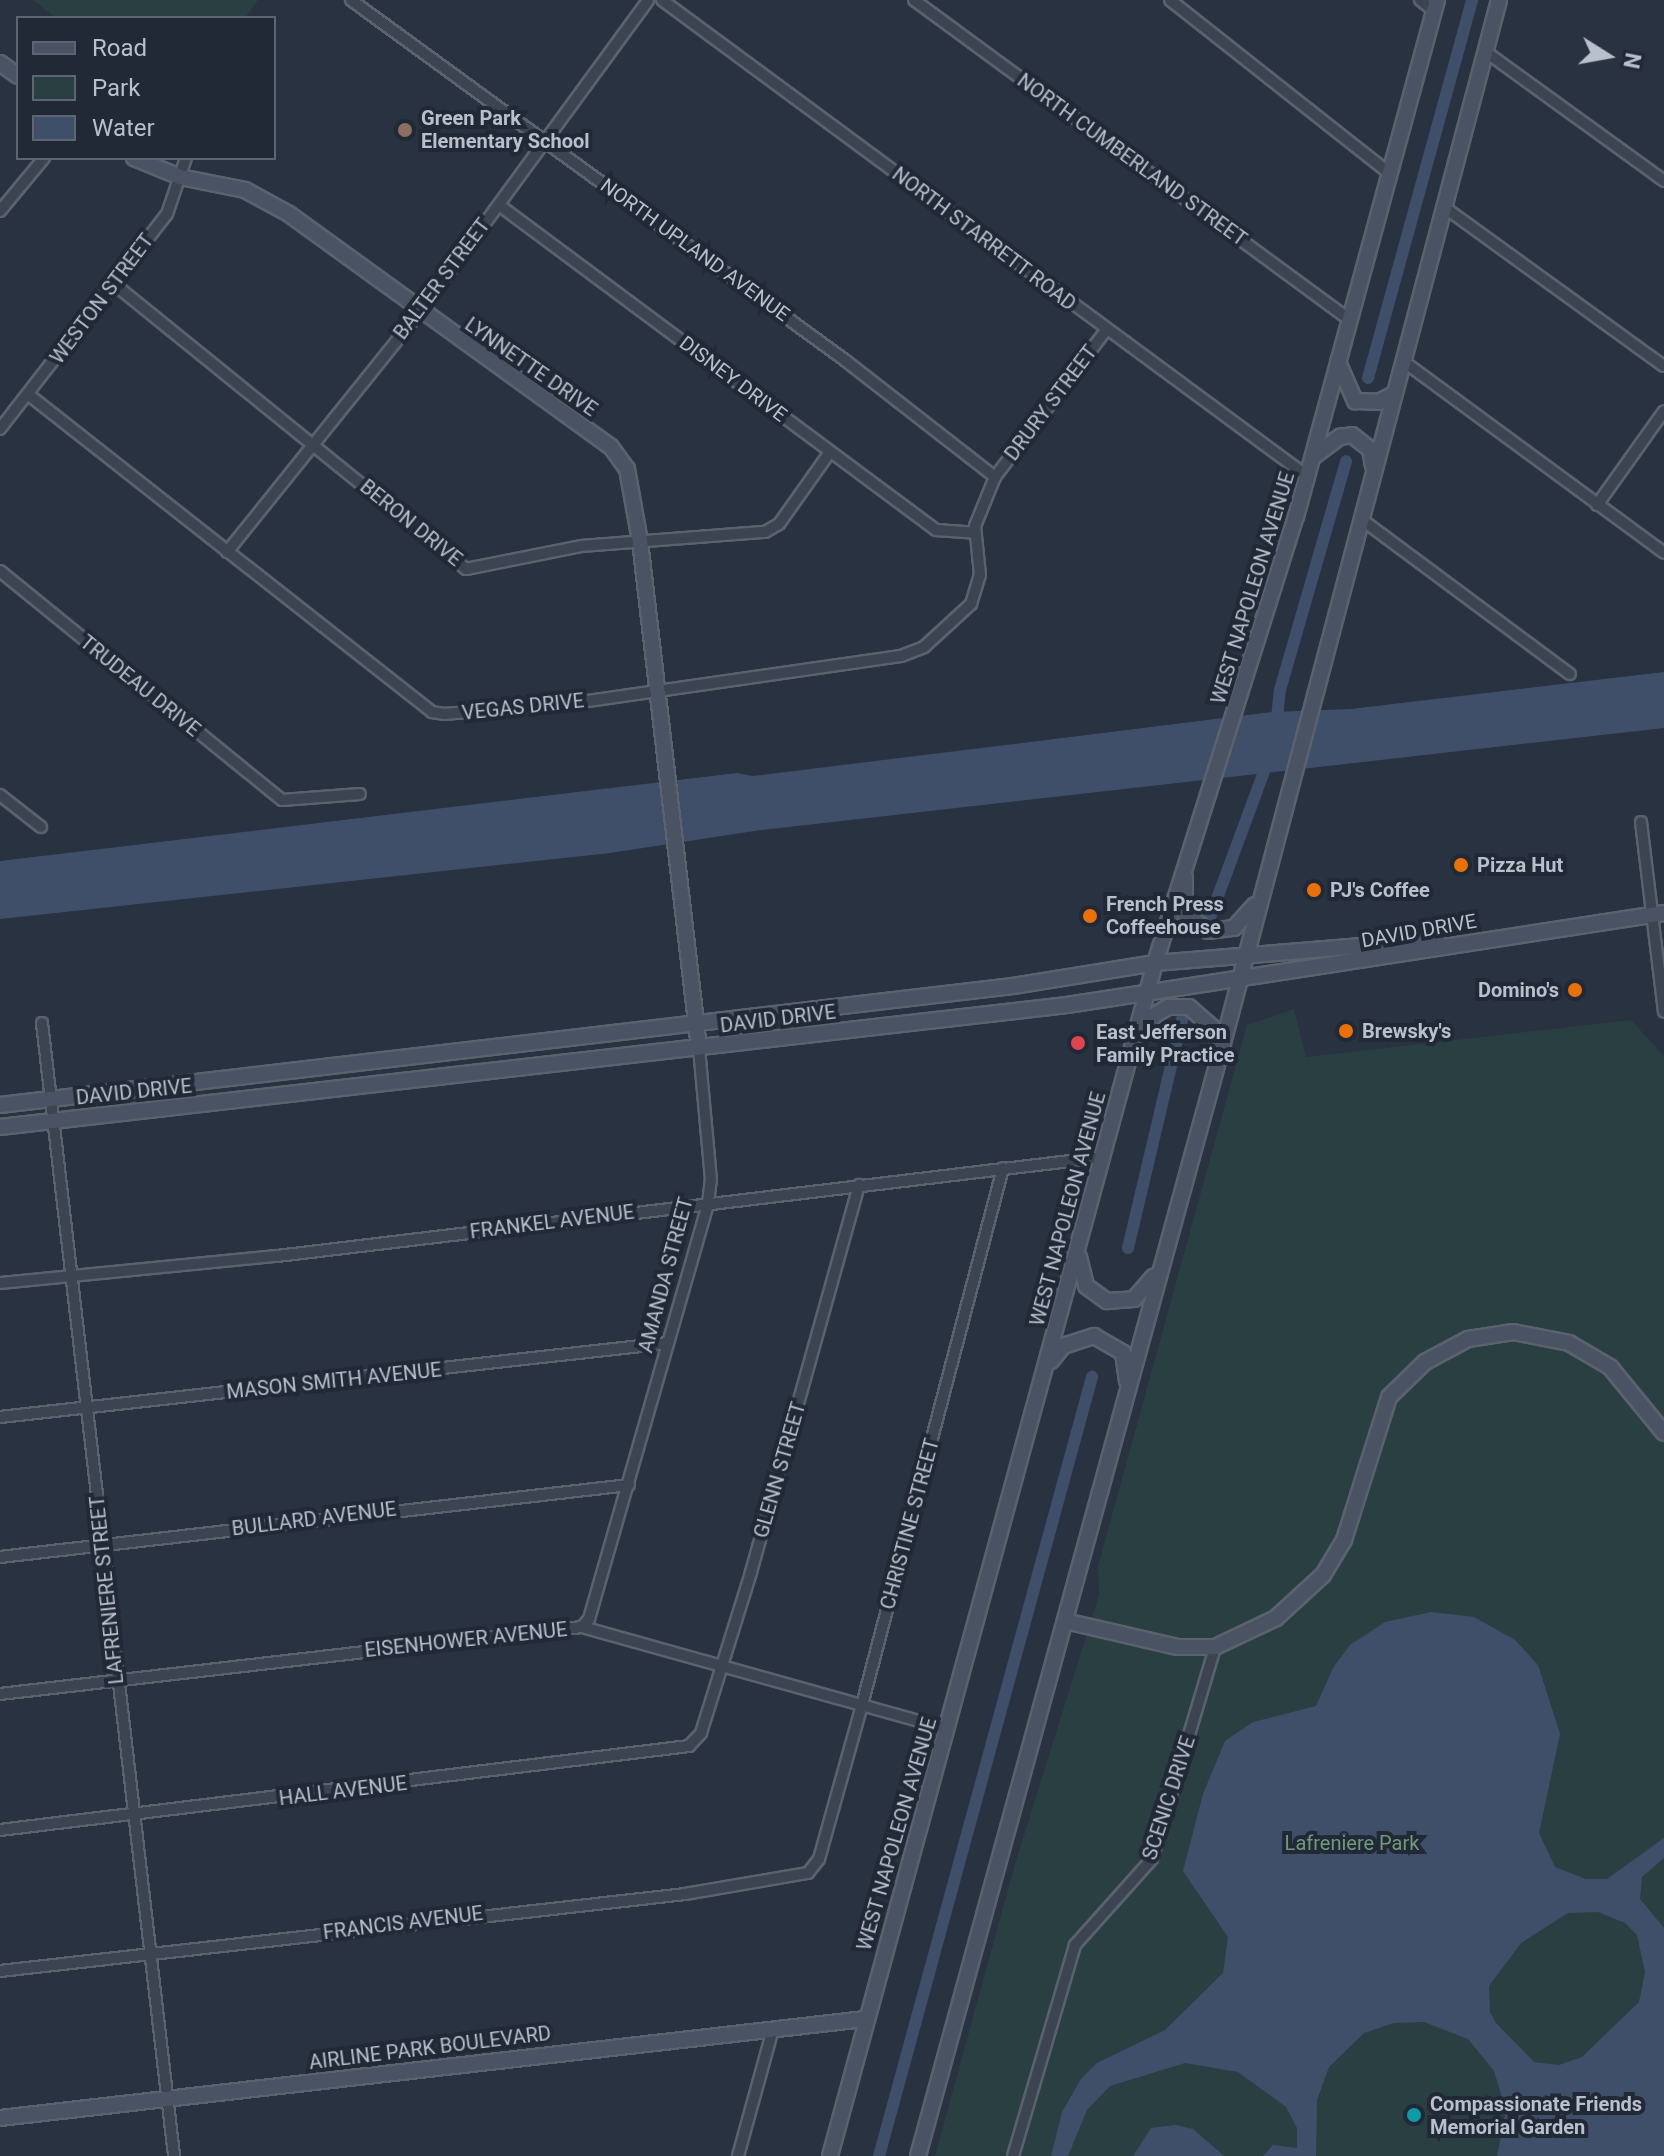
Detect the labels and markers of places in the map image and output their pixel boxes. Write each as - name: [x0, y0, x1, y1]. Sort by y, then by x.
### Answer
- place label: Green Park Elementary School: [421, 106, 589, 153]
- marker: Green Park Elementary School: [396, 121, 414, 139]
- place label: Pizza Hut: [1477, 853, 1563, 877]
- marker: Pizza Hut: [1452, 856, 1470, 874]
- place label: PJ's Coffee: [1330, 878, 1430, 902]
- marker: PJ's Coffee: [1305, 881, 1323, 899]
- place label: French Press Coffeehouse: [1106, 892, 1224, 939]
- marker: French Press Coffeehouse: [1081, 907, 1099, 925]
- place label: Domino's: [1478, 978, 1559, 1002]
- marker: Domino's: [1566, 981, 1584, 999]
- place label: Brewsky's: [1362, 1019, 1451, 1043]
- place label: East Jefferson Family Practice: [1096, 1020, 1235, 1067]
- marker: Brewsky's: [1337, 1022, 1355, 1040]
- marker: East Jefferson Family Practice: [1067, 1032, 1089, 1054]
- place label: Compassionate Friends Memorial Garden: [1430, 2092, 1642, 2139]
- marker: Compassionate Friends Memorial Garden: [1405, 2106, 1423, 2124]

